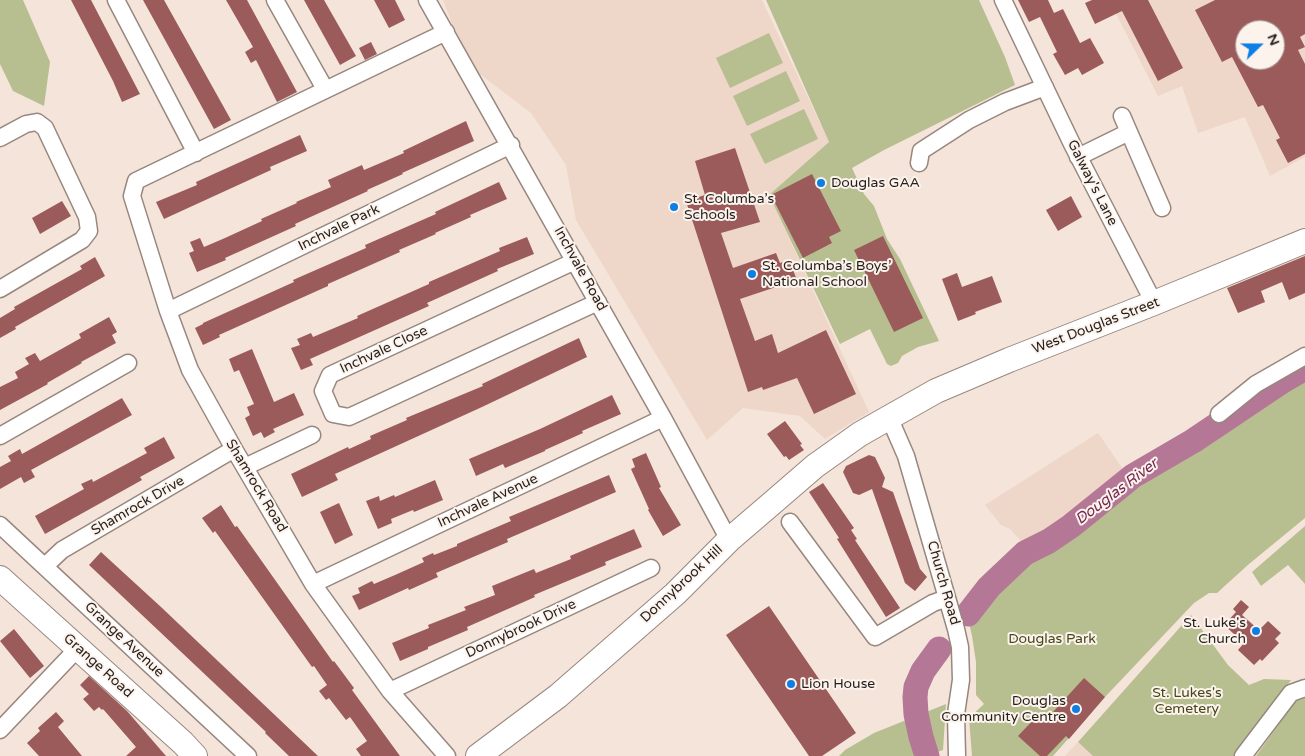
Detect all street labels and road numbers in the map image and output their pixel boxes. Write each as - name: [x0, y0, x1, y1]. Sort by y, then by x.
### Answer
- street label: Galway's Lane: [1063, 137, 1121, 229]
- street label: Inchvale Park: [296, 201, 382, 255]
- street label: Inchvale Road: [550, 224, 610, 314]
- street label: West Douglas Street: [1030, 294, 1162, 358]
- street label: Inchvale Close: [337, 322, 431, 378]
- street label: Shamrock Road: [222, 437, 290, 535]
- street label: Inchvale Avenue: [435, 470, 541, 532]
- street label: Shamrock Drive: [88, 473, 188, 539]
- street label: Church Road: [923, 539, 963, 627]
- street label: Donnybrook Hill: [637, 542, 727, 626]
- street label: Donnybrook Drive: [463, 596, 579, 662]
- street label: Grange Avenue: [81, 599, 167, 681]
- street label: Grange Road: [60, 630, 136, 702]

